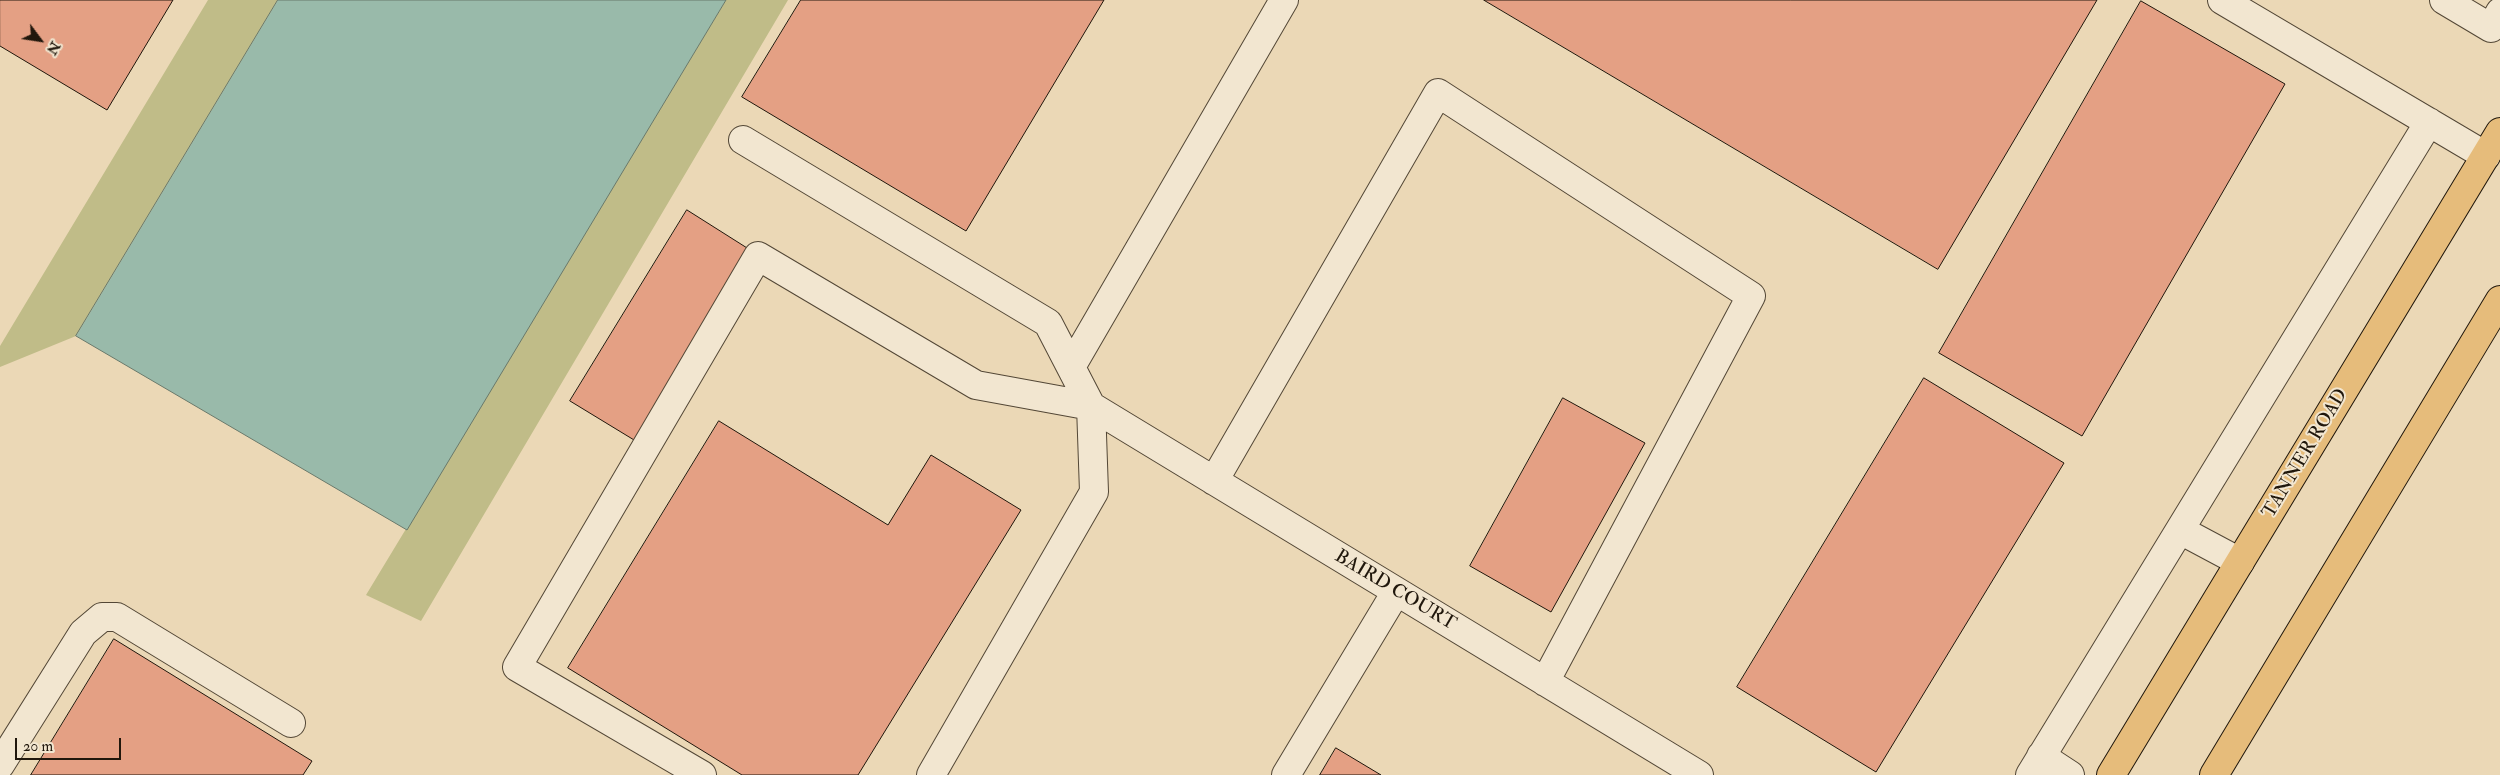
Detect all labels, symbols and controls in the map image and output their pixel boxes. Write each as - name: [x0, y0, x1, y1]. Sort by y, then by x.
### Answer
- north arrow: [15, 15, 65, 65]
- text: N: [43, 38, 64, 58]
- street label: TANNER ROAD: [2258, 385, 2354, 523]
- street label: BAIRD COURT: [1330, 546, 1460, 636]
- scale bar: [18, 728, 124, 760]
- text: 20 m: [23, 737, 53, 756]

